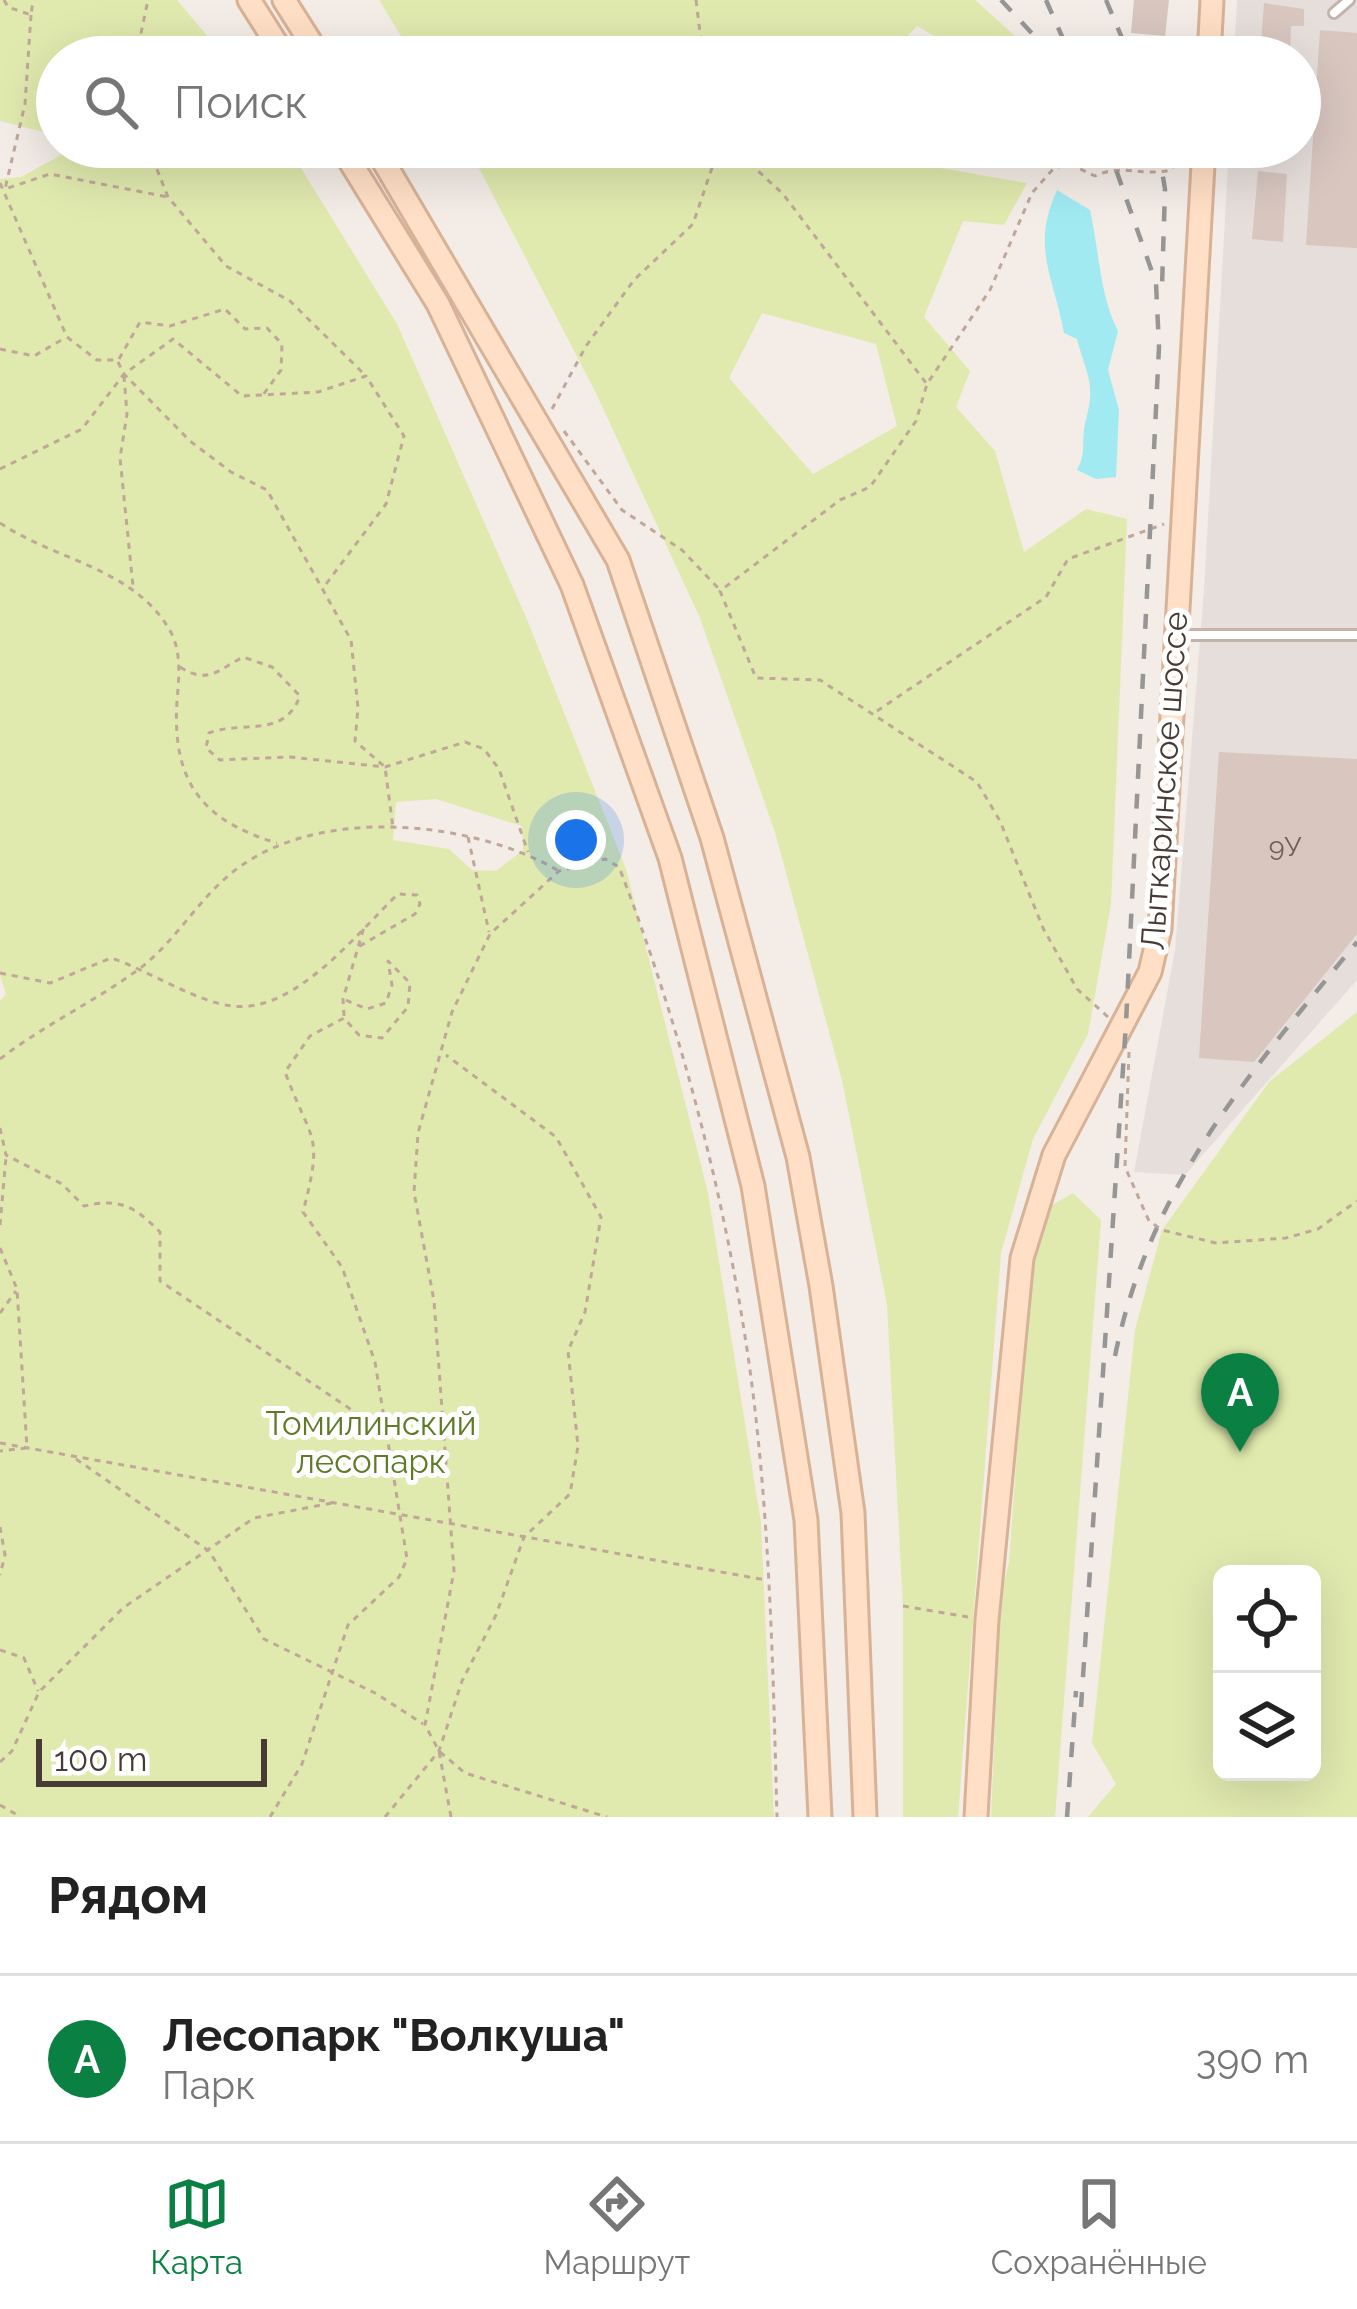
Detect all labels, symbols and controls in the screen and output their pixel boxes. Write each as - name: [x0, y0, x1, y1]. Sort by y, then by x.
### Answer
- search box: [36, 36, 1321, 168]
- icon: search: [78, 69, 144, 135]
- text: Поиск: [174, 76, 308, 129]
- street label: Лыткаринское шоссе: [1133, 610, 1195, 952]
- your location: [546, 810, 606, 870]
- house number: 9У: [1269, 831, 1302, 862]
- pin: A: [1201, 1353, 1279, 1452]
- park label: Томилинский лесопарк: [266, 1404, 476, 1481]
- map controls: [1213, 1565, 1321, 1781]
- button: locate: [1213, 1565, 1321, 1673]
- button: layers: [1213, 1673, 1321, 1781]
- scale bar: [36, 1733, 267, 1786]
- text: 100 m: [54, 1740, 147, 1779]
- text: Рядом: [48, 1865, 208, 1925]
- text: Лесопарк "Волкуша": [162, 2009, 625, 2062]
- text: A: [74, 2036, 100, 2082]
- text: 390 m: [1196, 2036, 1309, 2082]
- text: Парк: [162, 2062, 255, 2108]
- tab: Карта: [150, 2171, 243, 2282]
- tab: Маршрут: [543, 2171, 690, 2282]
- tab: Сохранённые: [991, 2171, 1207, 2282]

